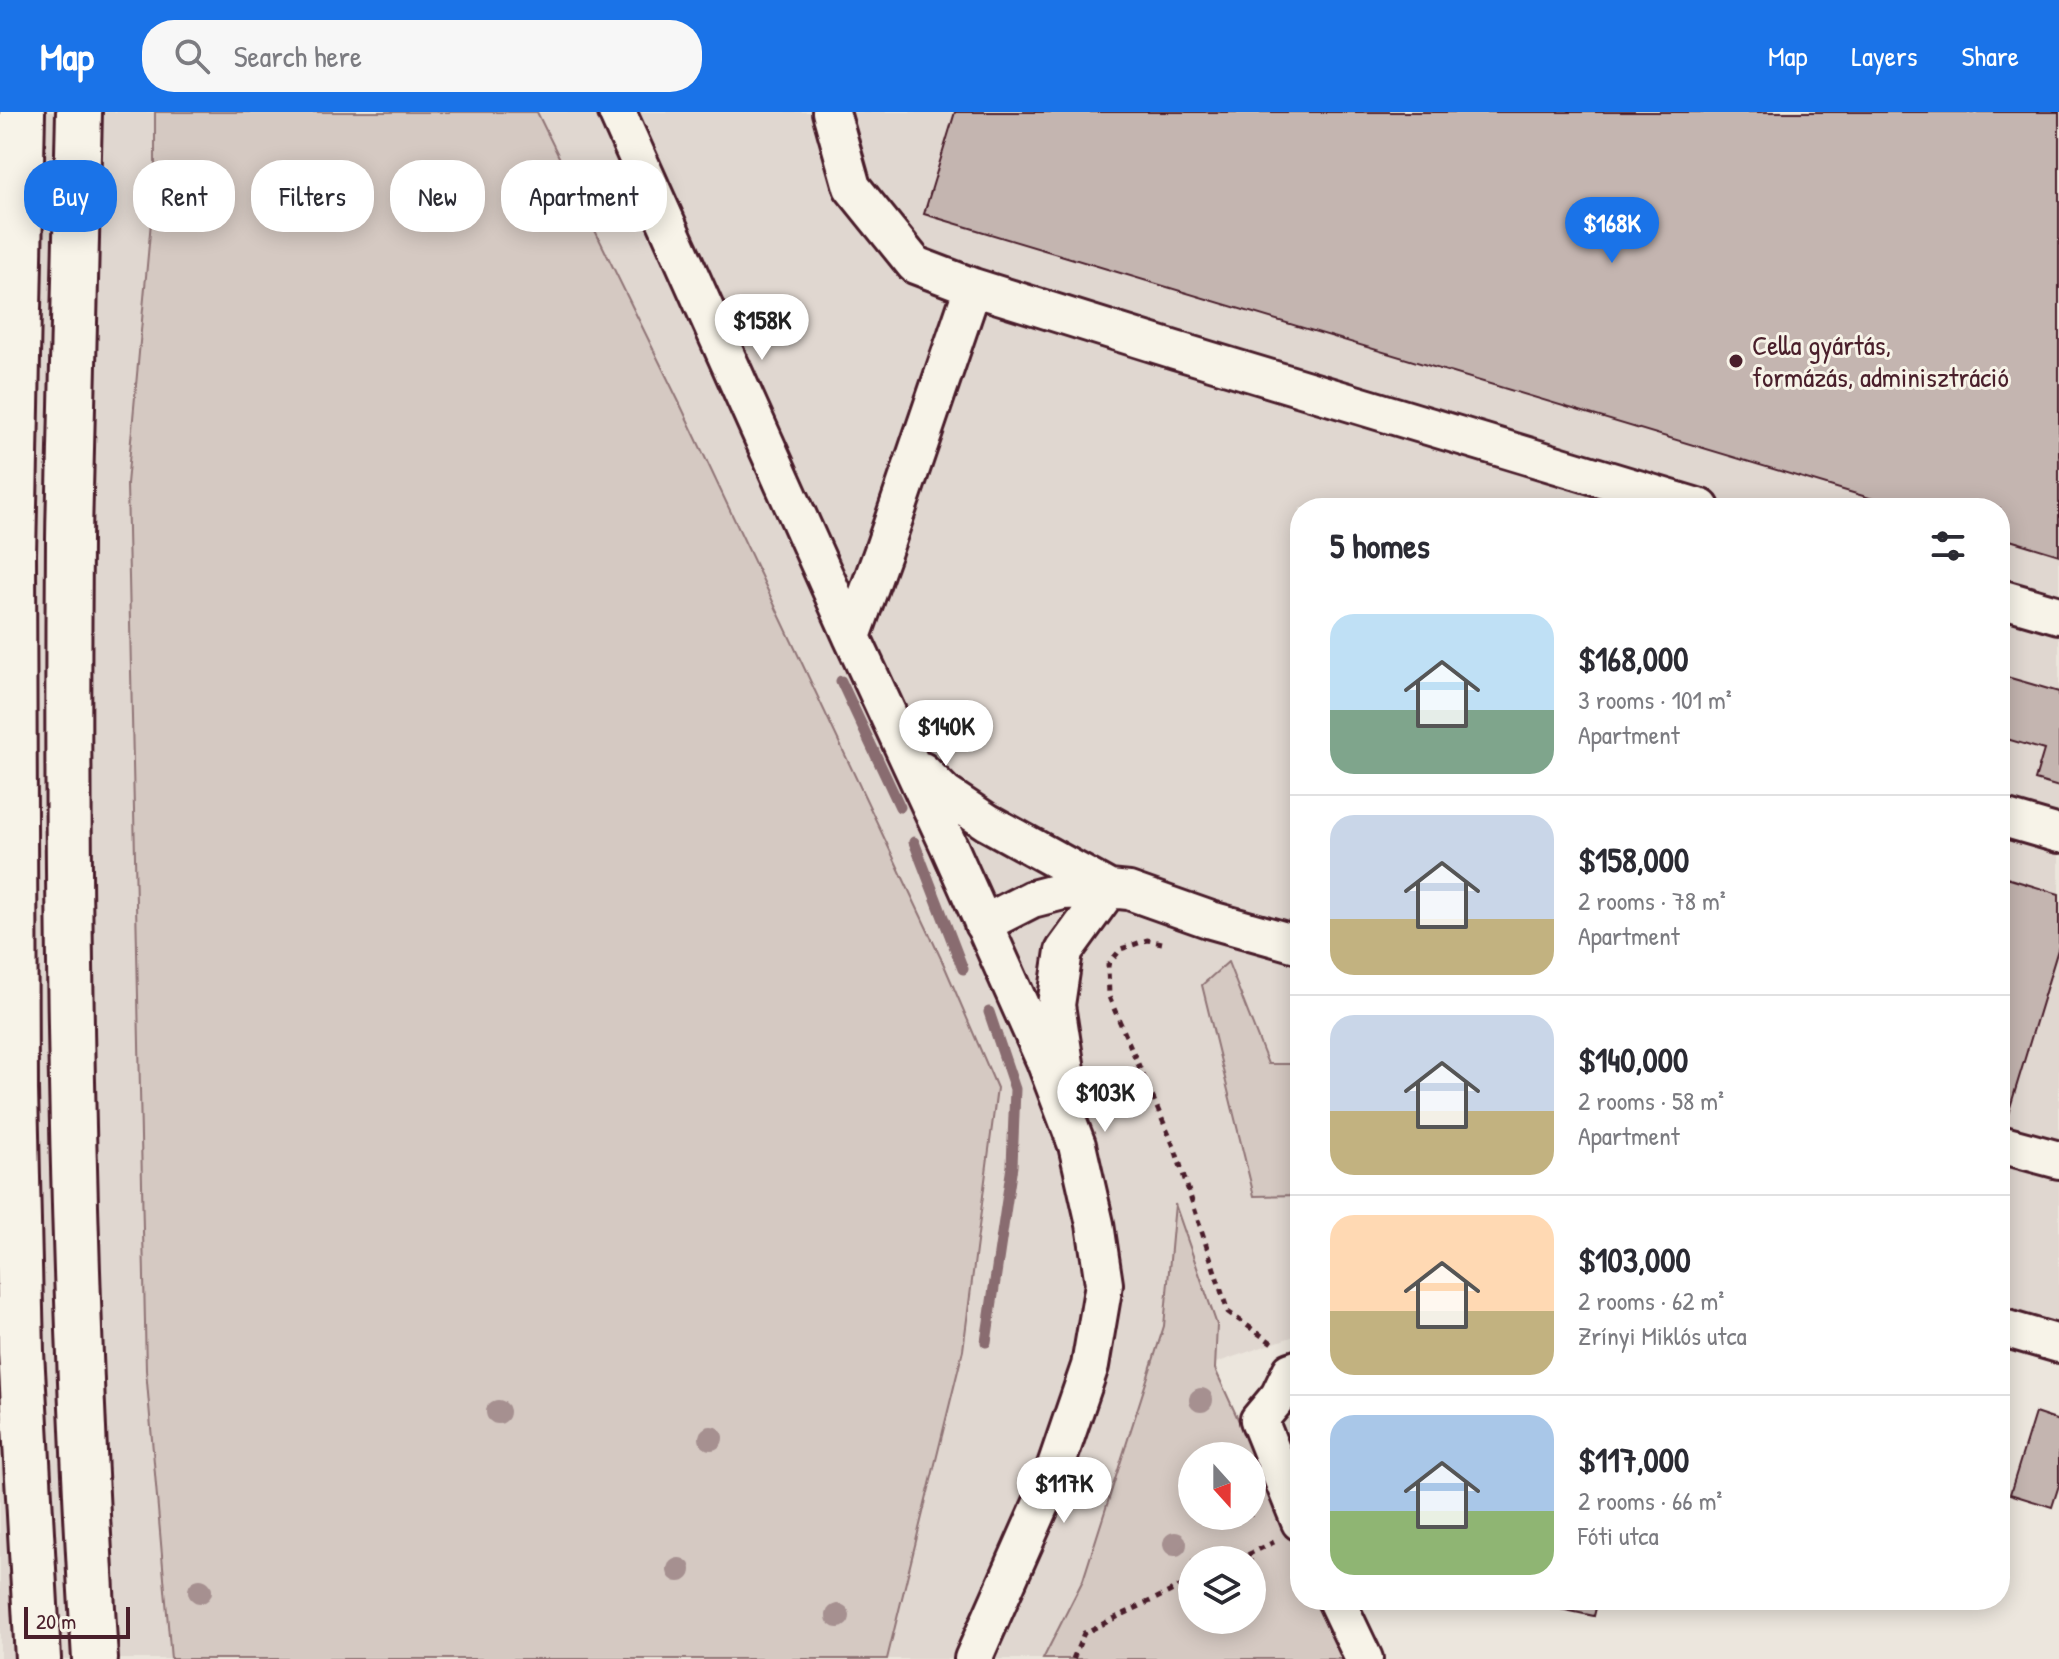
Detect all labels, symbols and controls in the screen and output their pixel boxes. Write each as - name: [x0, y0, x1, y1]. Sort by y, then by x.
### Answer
- search box: [142, 20, 702, 92]
- text: Map: [40, 30, 94, 82]
- icon: search: [170, 34, 214, 78]
- text: Search here: [234, 36, 362, 76]
- text: Map: [1768, 37, 1808, 75]
- text: Layers: [1852, 37, 1917, 75]
- text: Share: [1961, 37, 2019, 75]
- chip: Buy: [24, 160, 117, 232]
- chip: Rent: [133, 160, 235, 232]
- chip: Filters: [251, 160, 374, 232]
- chip: New: [390, 160, 485, 232]
- chip: Apartment: [501, 160, 667, 232]
- pin: $168K: [1556, 197, 1668, 265]
- text: $168K: [1583, 205, 1641, 240]
- pin: $158K: [706, 294, 818, 362]
- text: $158K: [733, 302, 791, 337]
- place label: Cella gyártás, formázás, adminisztráció: [1752, 326, 2009, 396]
- marker: Cella gyártás, formázás, adminisztráció: [1727, 352, 1745, 370]
- text: 5 homes: [1330, 523, 1430, 569]
- icon: filters: [1926, 524, 1970, 568]
- text: $168,000: [1578, 636, 1688, 682]
- icon: home: [1394, 646, 1490, 742]
- text: 3 rooms · 101 m²: [1578, 682, 1732, 717]
- pin: $140K: [890, 700, 1002, 768]
- text: $140K: [917, 708, 975, 743]
- text: Apartment: [1578, 717, 1680, 752]
- text: $158,000: [1578, 837, 1689, 883]
- icon: home: [1394, 847, 1490, 943]
- text: 2 rooms · 78 m²: [1578, 883, 1726, 918]
- text: Apartment: [1578, 918, 1680, 953]
- text: $140,000: [1578, 1037, 1688, 1083]
- icon: home: [1394, 1047, 1490, 1143]
- pin: $103K: [1049, 1066, 1161, 1134]
- text: $103K: [1075, 1074, 1135, 1109]
- text: 2 rooms · 58 m²: [1578, 1083, 1724, 1118]
- text: Apartment: [1578, 1118, 1680, 1153]
- text: $103,000: [1578, 1237, 1691, 1283]
- icon: home: [1394, 1247, 1490, 1343]
- text: 2 rooms · 62 m²: [1578, 1283, 1724, 1318]
- text: Zrínyi Miklós utca: [1578, 1318, 1747, 1353]
- text: $117,000: [1578, 1437, 1689, 1483]
- north arrow: [1178, 1442, 1266, 1530]
- map controls: [1178, 1442, 1266, 1634]
- icon: home: [1394, 1447, 1490, 1543]
- pin: $117K: [1008, 1457, 1120, 1525]
- text: $117K: [1035, 1465, 1093, 1500]
- text: 2 rooms · 66 m²: [1578, 1483, 1722, 1518]
- text: Fóti utca: [1578, 1518, 1659, 1553]
- button: layers: [1178, 1546, 1266, 1634]
- scale bar: [24, 1603, 130, 1639]
- text: 20 m: [36, 1606, 76, 1636]

